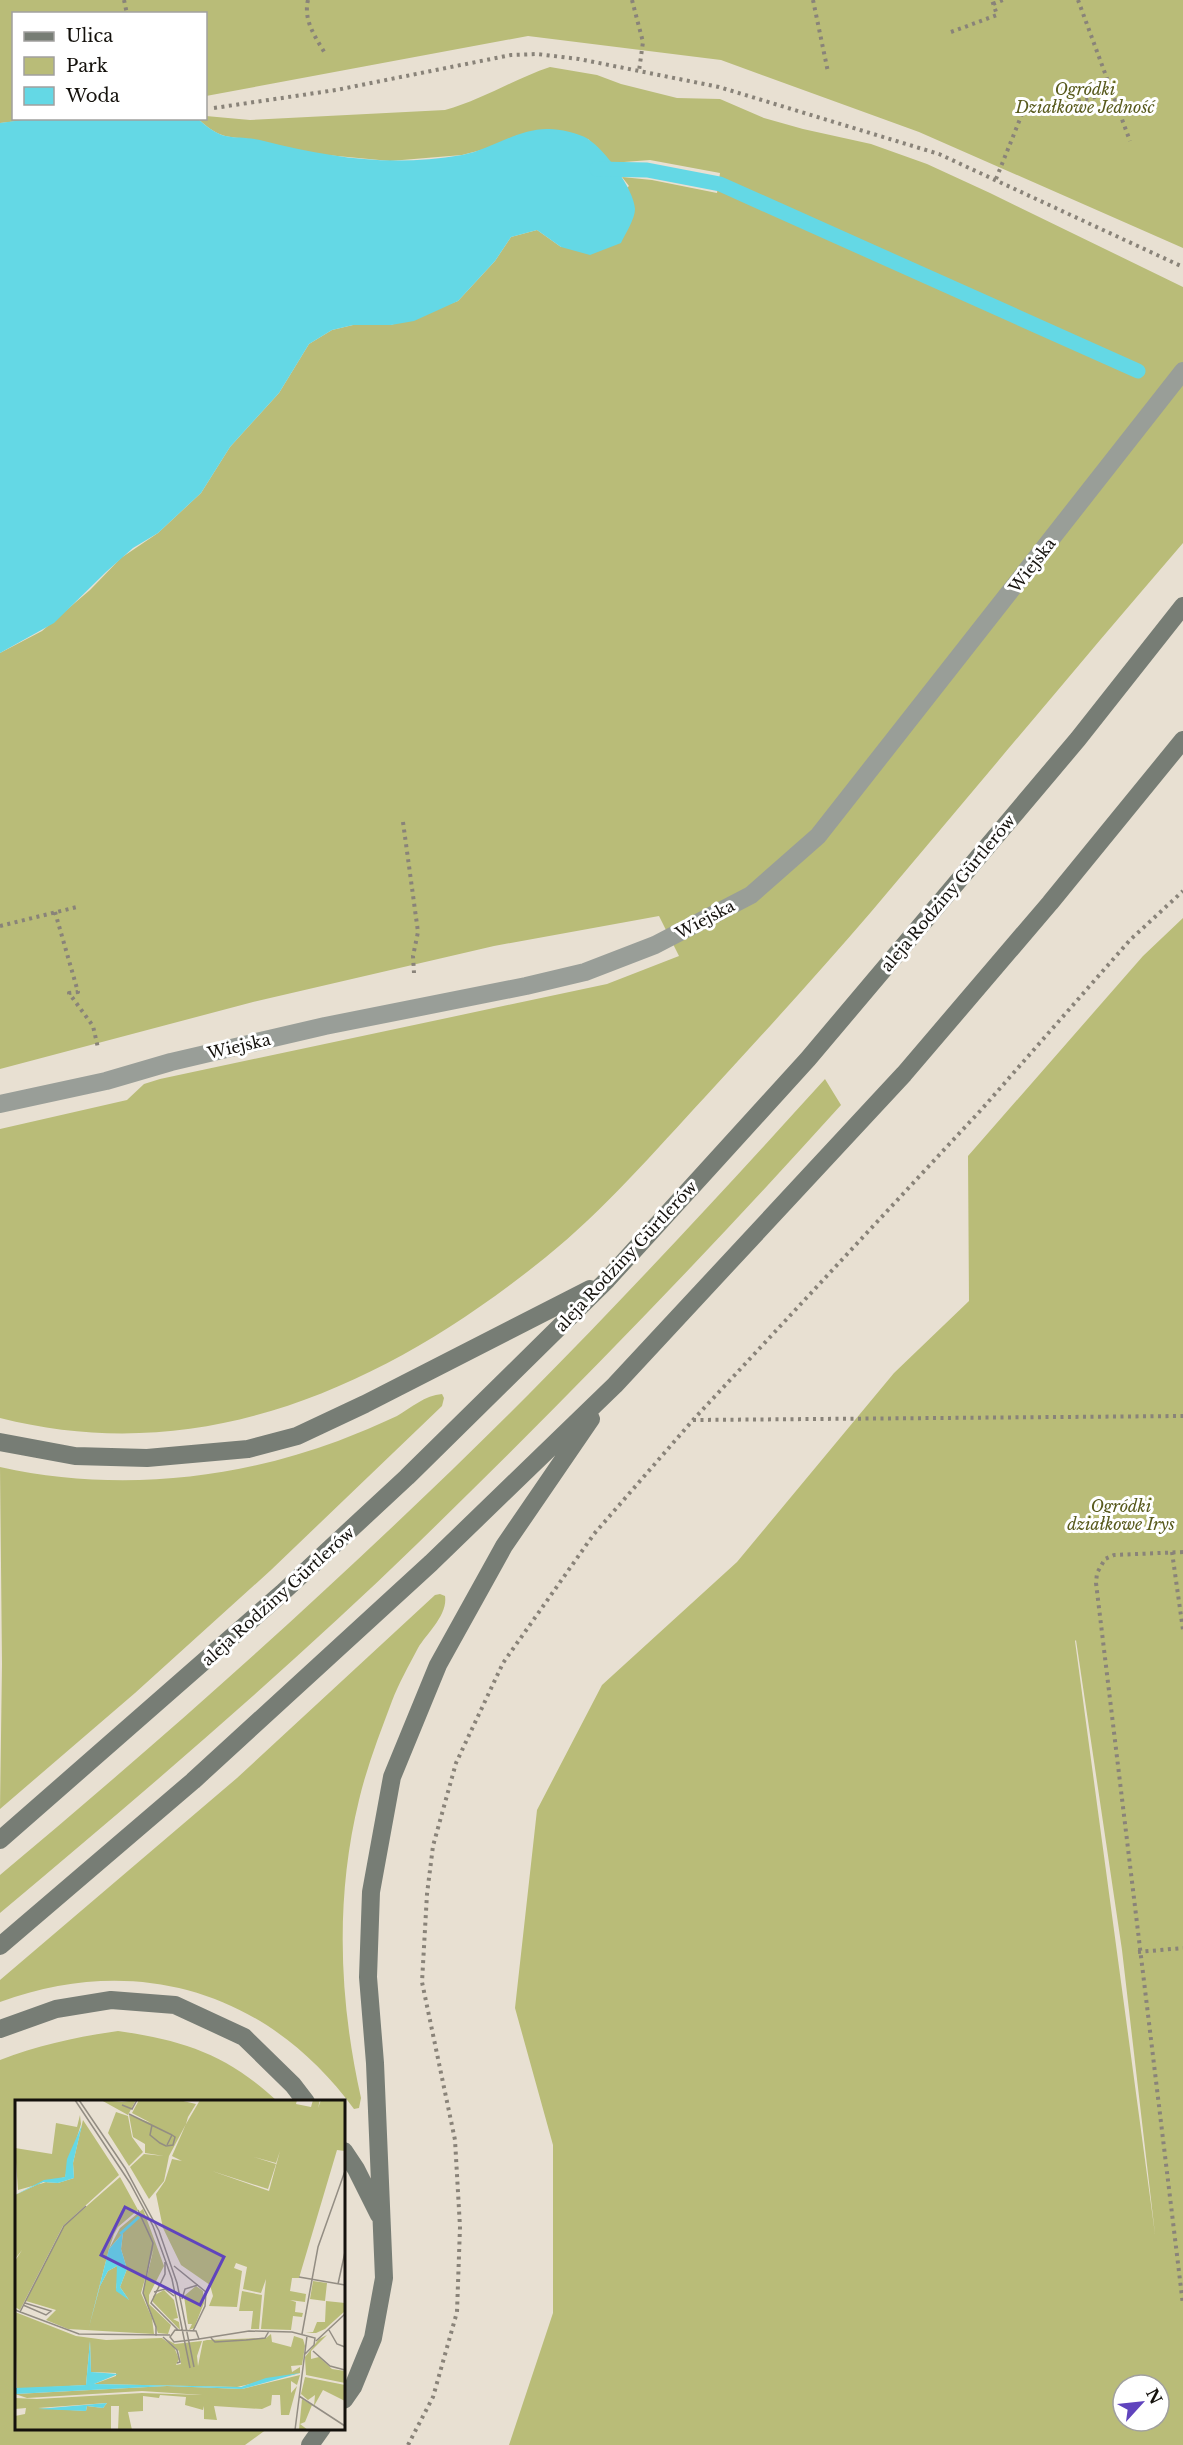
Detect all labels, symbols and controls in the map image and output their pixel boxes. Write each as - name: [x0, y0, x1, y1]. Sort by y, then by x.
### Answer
- legend: [12, 12, 207, 120]
- text: Ulica: [66, 25, 113, 47]
- text: Park: [66, 55, 108, 77]
- park label: Ogródki Działkowe Jedność: [1014, 79, 1157, 117]
- text: Woda: [65, 85, 120, 107]
- street label: Wiejska: [1004, 533, 1060, 597]
- street label: aleja Rodziny Gürtlerów: [877, 810, 1020, 975]
- street label: Wiejska: [671, 895, 738, 943]
- street label: Wiejska: [205, 1029, 273, 1063]
- street label: aleja Rodziny Gürtlerów: [551, 1176, 701, 1335]
- park label: Ogródki działkowe Irys: [1067, 1496, 1175, 1534]
- street label: aleja Rodziny Gürtlerów: [198, 1522, 359, 1670]
- inset map: [15, 2100, 345, 2430]
- north arrow: [1111, 2373, 1171, 2433]
- text: N: [1142, 2385, 1167, 2407]

